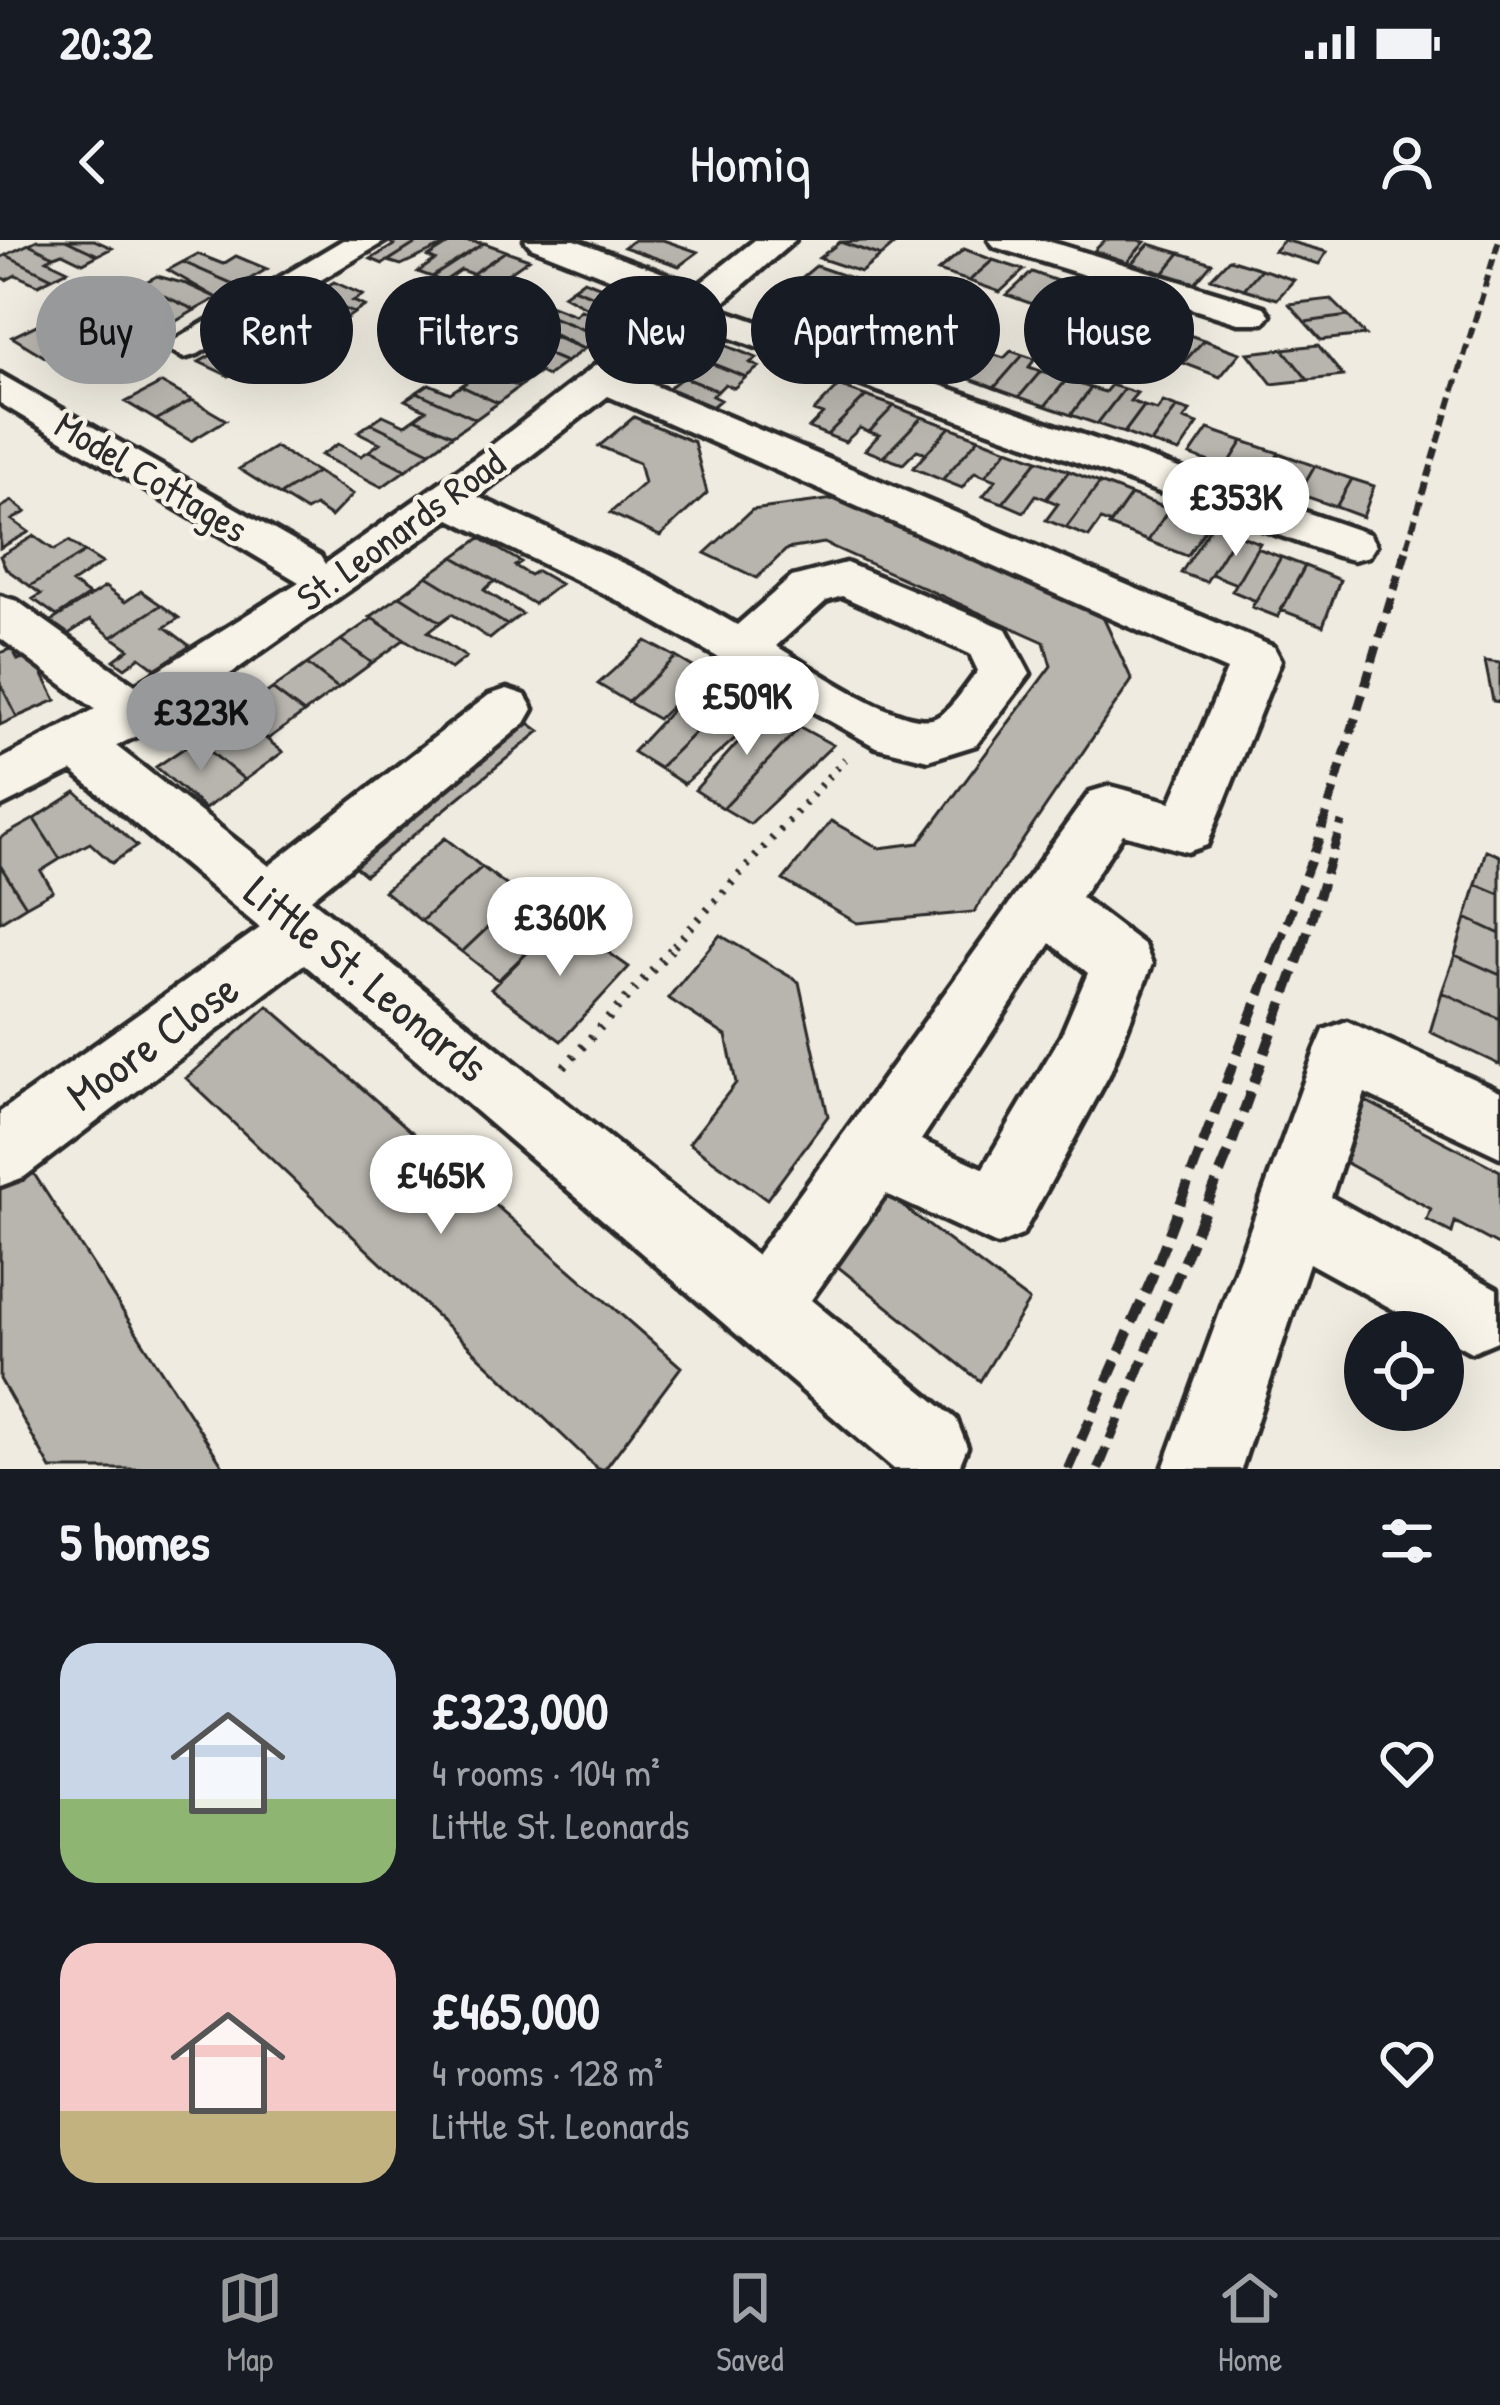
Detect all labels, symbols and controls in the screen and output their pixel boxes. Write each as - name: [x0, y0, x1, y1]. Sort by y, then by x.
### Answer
- text: 20:32: [60, 12, 153, 73]
- text: Homiq: [690, 126, 810, 199]
- icon: back: [60, 129, 126, 195]
- icon: person: [1374, 129, 1440, 195]
- chip: Buy: [36, 276, 176, 384]
- chip: Rent: [200, 276, 353, 384]
- chip: Filters: [377, 276, 561, 384]
- chip: New: [585, 276, 727, 384]
- chip: Apartment: [751, 276, 1000, 384]
- chip: House: [1024, 276, 1194, 384]
- street label: Model Cottages: [46, 398, 258, 554]
- street label: St. Leonards Road: [285, 435, 515, 623]
- pin: £353K: [1152, 457, 1320, 559]
- text: £353K: [1189, 469, 1283, 522]
- pin: £509K: [663, 656, 831, 758]
- text: £509K: [702, 668, 792, 721]
- pin: £323K: [117, 672, 285, 774]
- text: £323K: [153, 684, 249, 737]
- street label: Little St. Leonards: [232, 861, 502, 1095]
- pin: £360K: [476, 877, 644, 979]
- text: £360K: [514, 889, 606, 942]
- street label: Moore Close: [54, 958, 250, 1124]
- pin: £465K: [357, 1135, 525, 1237]
- text: £465K: [397, 1147, 485, 1200]
- map controls: [1344, 1311, 1464, 1431]
- button: locate: [1344, 1311, 1464, 1431]
- text: 5 homes: [60, 1507, 210, 1576]
- icon: filters: [1374, 1508, 1440, 1574]
- text: £323,000: [432, 1676, 608, 1745]
- icon: home: [156, 1691, 300, 1835]
- icon: heart: [1374, 1730, 1440, 1796]
- text: 4 rooms · 104 m²: [432, 1745, 660, 1798]
- text: Little St. Leonards: [432, 1798, 689, 1851]
- text: £465,000: [432, 1976, 600, 2045]
- icon: home: [156, 1991, 300, 2135]
- icon: heart: [1374, 2030, 1440, 2096]
- text: 4 rooms · 128 m²: [432, 2045, 663, 2098]
- text: Little St. Leonards: [432, 2098, 689, 2151]
- tab: Map: [217, 2265, 283, 2381]
- tab: Saved: [716, 2265, 784, 2381]
- tab: Home: [1217, 2265, 1283, 2381]

